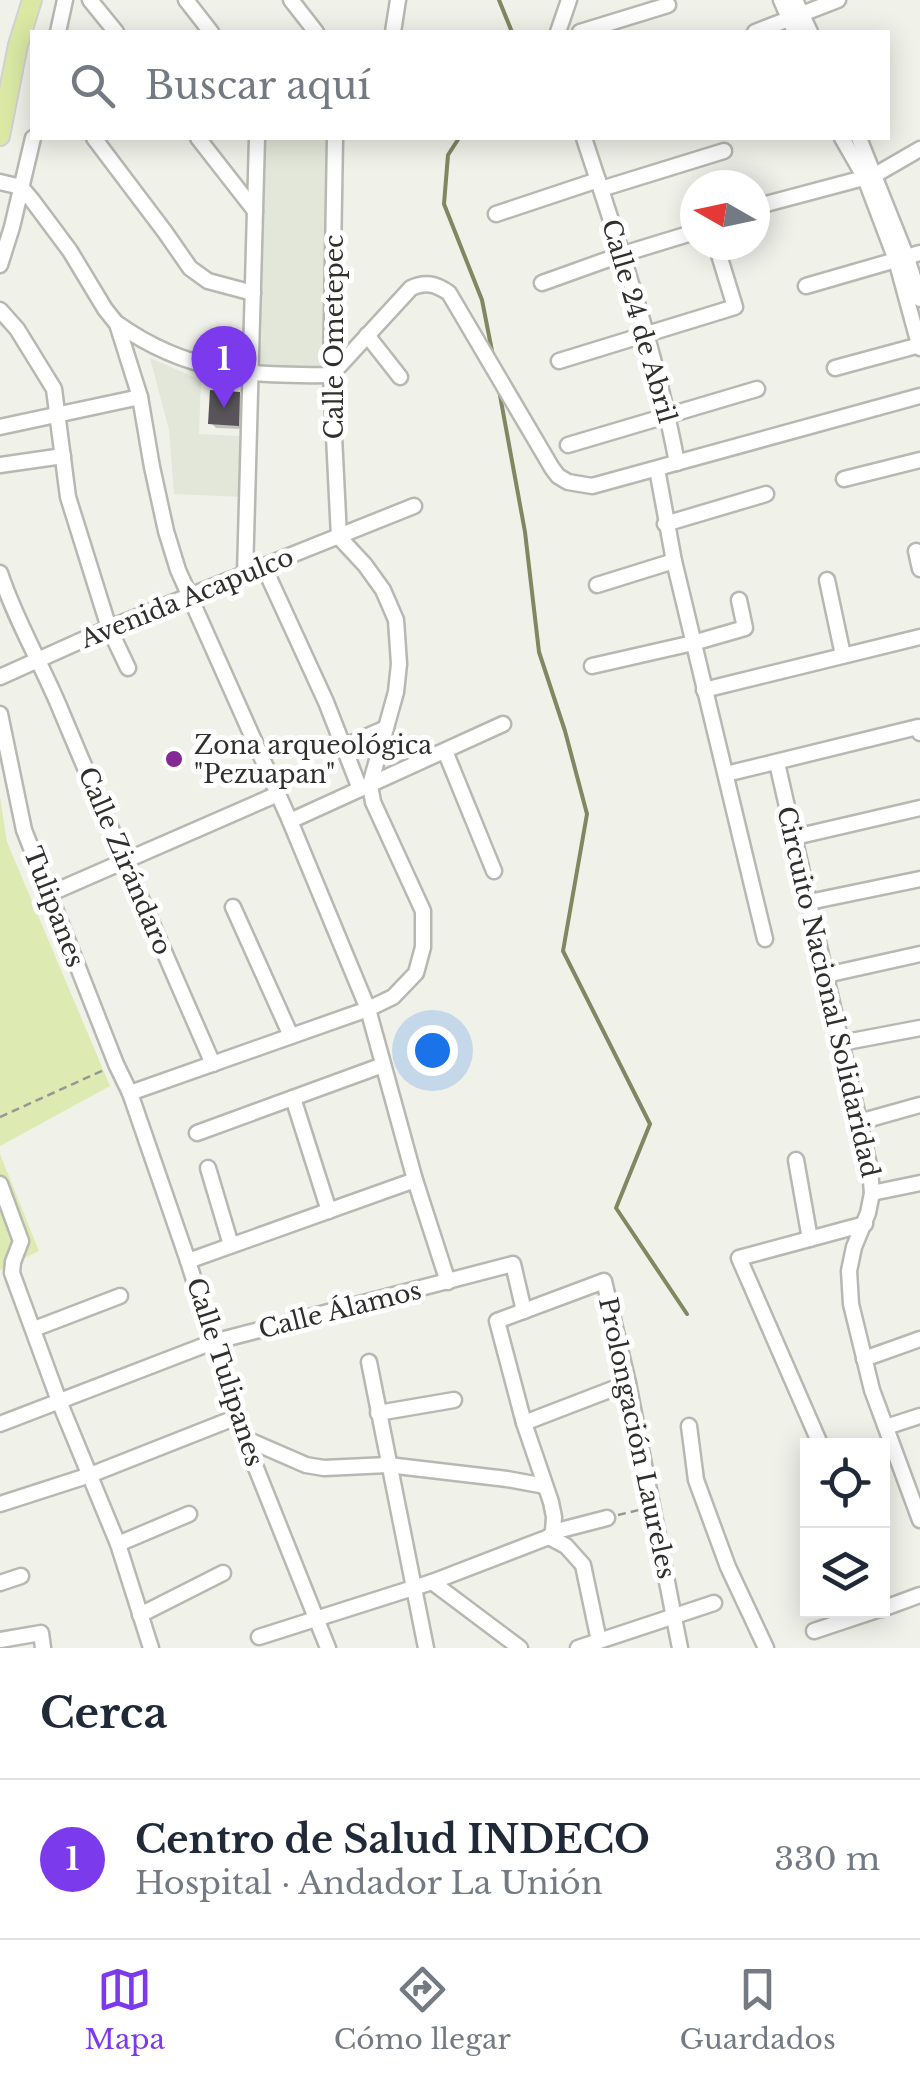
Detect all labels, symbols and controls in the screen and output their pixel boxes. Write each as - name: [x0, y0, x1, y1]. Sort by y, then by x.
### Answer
- search box: [30, 30, 890, 140]
- icon: search: [65, 58, 120, 113]
- text: Buscar aquí: [145, 62, 370, 109]
- north arrow: [680, 170, 770, 260]
- street label: Calle 24 de Abril: [595, 216, 683, 426]
- street label: Calle Ometepec: [319, 235, 350, 439]
- pin: 1: [192, 326, 256, 408]
- street label: Avenida Acapulco: [75, 541, 298, 655]
- place label: Zona arqueológica "Pezuapan": [194, 730, 432, 790]
- marker: Zona arqueológica "Pezuapan": [163, 748, 185, 770]
- street label: Calle Zirándaro: [71, 762, 179, 960]
- street label: Circuito Nacional Solidaridad: [770, 803, 886, 1181]
- street label: Tulipanes: [17, 843, 91, 971]
- your location: [407, 1025, 458, 1076]
- street label: Calle Tulipanes: [180, 1274, 270, 1470]
- street label: Calle Álamos: [255, 1274, 425, 1345]
- street label: Prolongación Laureles: [592, 1294, 682, 1582]
- map controls: [800, 1438, 890, 1618]
- button: locate: [800, 1438, 890, 1528]
- button: layers: [800, 1528, 890, 1618]
- text: Cerca: [40, 1687, 168, 1739]
- text: Centro de Salud INDECO: [135, 1816, 650, 1863]
- text: 1: [66, 1839, 79, 1879]
- text: 330 m: [774, 1839, 880, 1879]
- text: Hospital · Andador La Unión: [135, 1863, 603, 1903]
- tab: Mapa: [84, 1962, 165, 2057]
- tab: Cómo llegar: [334, 1962, 511, 2057]
- tab: Guardados: [680, 1962, 836, 2057]

